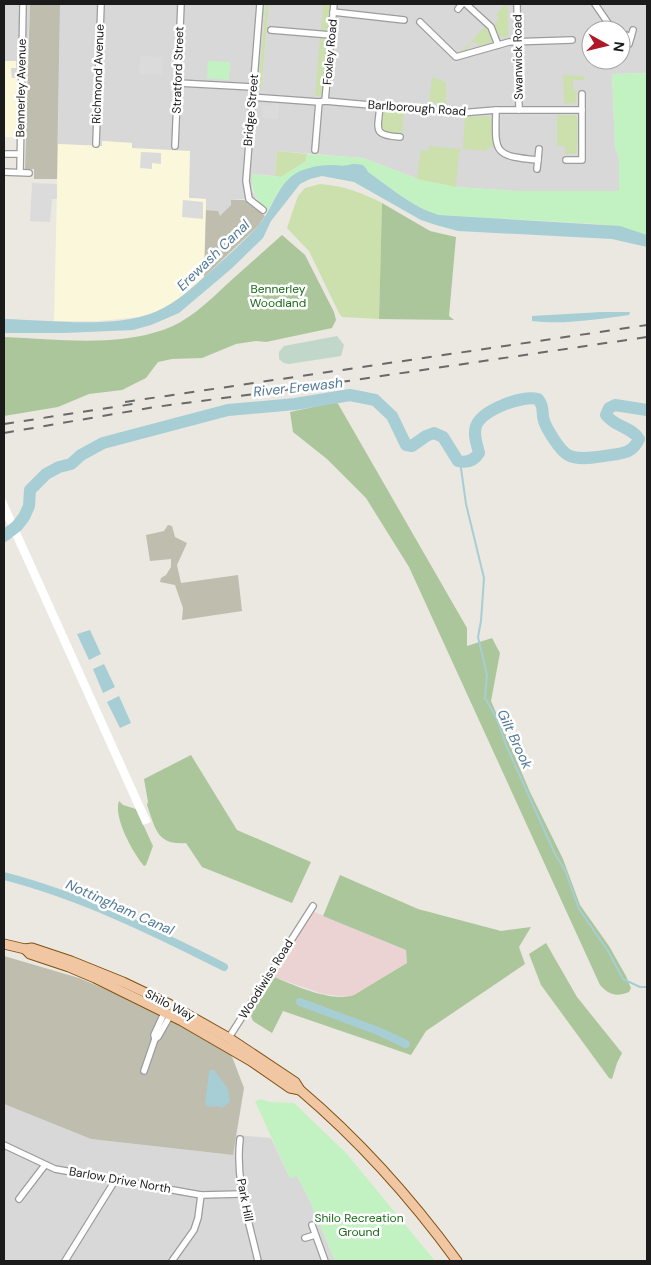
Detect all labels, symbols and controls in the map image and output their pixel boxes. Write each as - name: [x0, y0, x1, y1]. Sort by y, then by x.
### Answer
- street label: Swanwick Road: [509, 14, 527, 100]
- street label: Foxley Road: [319, 18, 341, 86]
- north arrow: [581, 20, 631, 70]
- street label: Richmond Avenue: [88, 24, 108, 124]
- street label: Stratford Street: [168, 26, 188, 114]
- street label: Bennerley Avenue: [12, 38, 30, 138]
- text: N: [609, 40, 628, 53]
- street label: Bridge Street: [240, 73, 262, 147]
- street label: Barlborough Road: [367, 97, 467, 119]
- water label: Erewash Canal: [173, 215, 254, 294]
- park label: Bennerley Woodland: [250, 281, 306, 311]
- water label: River Erewash: [252, 373, 344, 401]
- water label: Gilt Brook: [493, 706, 537, 772]
- water label: Nottingham Canal: [63, 875, 178, 939]
- street label: Woodiwiss Road: [235, 936, 297, 1022]
- street label: Shilo Way: [142, 986, 198, 1024]
- street label: Barlow Drive North: [68, 1163, 172, 1197]
- street label: Park Hill: [233, 1177, 257, 1223]
- park label: Shilo Recreation Ground: [314, 1210, 404, 1240]

